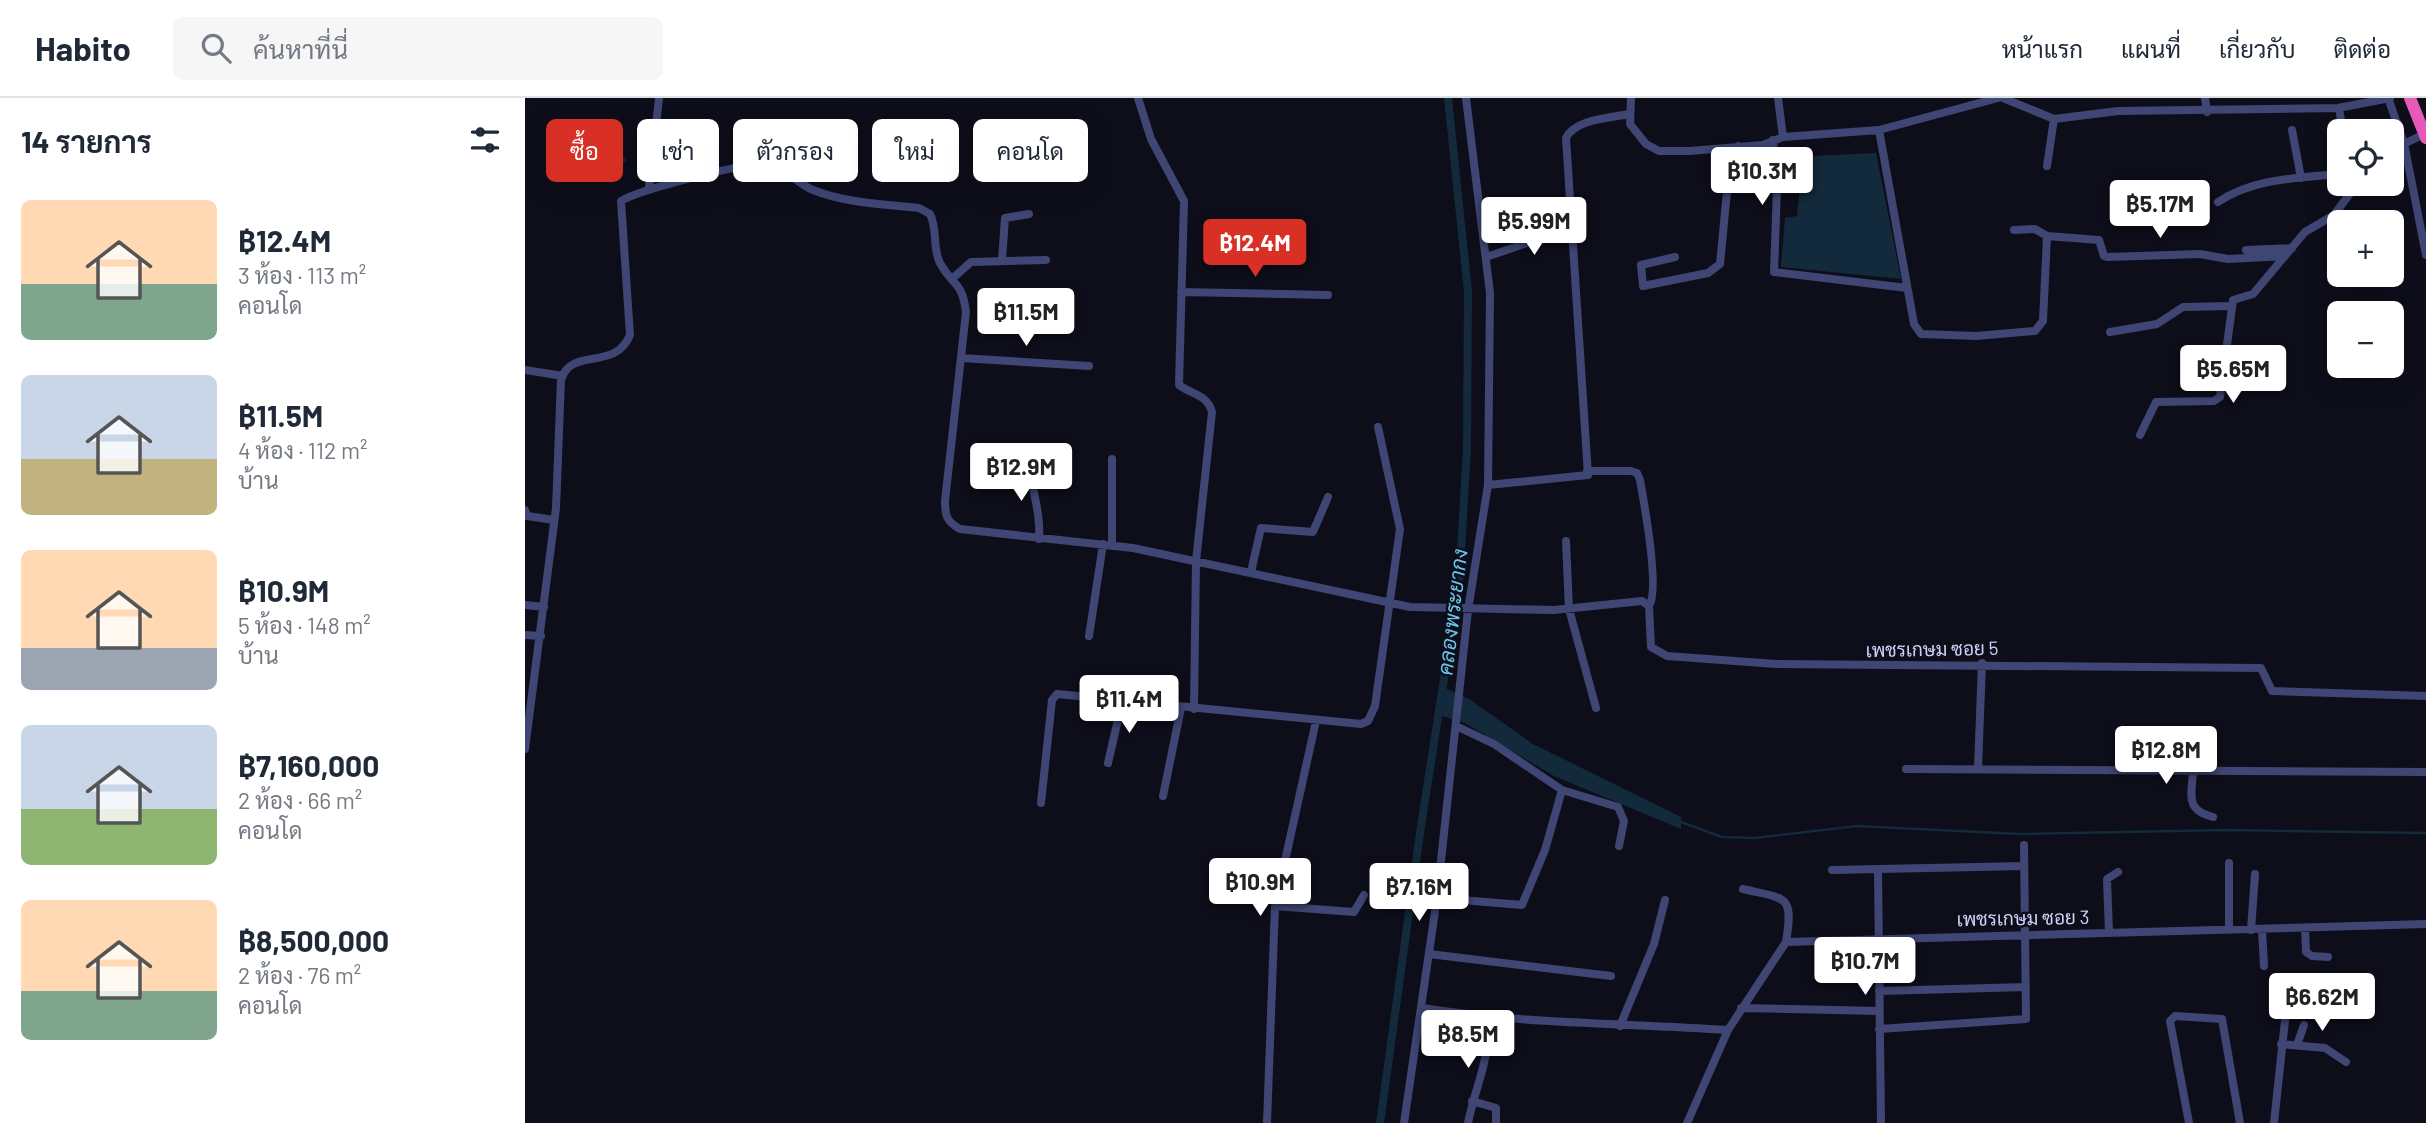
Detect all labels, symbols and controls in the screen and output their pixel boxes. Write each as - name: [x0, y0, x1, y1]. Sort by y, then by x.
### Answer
- search box: [173, 17, 663, 80]
- text: Habito: [35, 28, 131, 68]
- icon: search: [197, 29, 235, 67]
- text: ค้นหาที่นี่: [253, 33, 348, 64]
- text: หน้าแรก: [2002, 34, 2083, 63]
- text: แผนที่: [2121, 34, 2181, 63]
- text: เกี่ยวกับ: [2219, 34, 2296, 63]
- text: ติดต่อ: [2334, 34, 2391, 63]
- chip: ซื้อ: [546, 119, 623, 182]
- chip: เช่า: [637, 119, 719, 182]
- chip: ตัวกรอง: [733, 119, 858, 182]
- chip: ใหม่: [872, 119, 959, 182]
- chip: คอนโด: [973, 119, 1088, 182]
- map controls: [2327, 119, 2404, 378]
- button: locate: [2327, 119, 2404, 196]
- icon: filters: [466, 121, 504, 159]
- text: 14 รายการ: [21, 123, 152, 159]
- pin: ฿10.3M: [1705, 148, 1819, 207]
- text: ฿10.3M: [1727, 156, 1797, 184]
- pin: ฿5.17M: [2103, 180, 2217, 240]
- text: ฿5.17M: [2126, 189, 2194, 217]
- pin: ฿5.99M: [1477, 198, 1591, 257]
- text: ฿5.99M: [1497, 206, 1571, 234]
- button: +: [2327, 210, 2404, 287]
- pin: ฿12.4M: [1198, 220, 1312, 279]
- text: ฿12.4M: [238, 222, 331, 258]
- icon: home: [77, 228, 161, 312]
- text: ฿12.4M: [1219, 228, 1291, 256]
- text: 3 ห้อง · 113 m²: [238, 261, 366, 289]
- pin: ฿11.5M: [969, 288, 1083, 348]
- text: คอนโด: [238, 291, 302, 319]
- text: ฿11.5M: [993, 297, 1059, 325]
- button: −: [2327, 301, 2404, 378]
- pin: ฿5.65M: [2176, 345, 2290, 405]
- text: ฿5.65M: [2196, 354, 2270, 382]
- text: ฿11.5M: [238, 397, 323, 433]
- icon: home: [77, 403, 161, 487]
- text: 4 ห้อง · 112 m²: [238, 436, 368, 464]
- pin: ฿12.9M: [964, 444, 1078, 503]
- text: ฿12.9M: [986, 452, 1056, 480]
- text: บ้าน: [238, 466, 279, 494]
- water label: คลองพระยากง: [1431, 547, 1472, 676]
- text: ฿10.9M: [238, 572, 329, 608]
- icon: home: [77, 578, 161, 662]
- text: 5 ห้อง · 148 m²: [238, 611, 371, 639]
- street label: เพชรเกษม ซอย 5: [1865, 636, 1999, 661]
- text: บ้าน: [238, 641, 279, 669]
- pin: ฿11.4M: [1072, 676, 1186, 735]
- text: ฿11.4M: [1096, 684, 1162, 712]
- pin: ฿12.8M: [2109, 726, 2223, 786]
- text: ฿12.8M: [2131, 735, 2201, 763]
- text: ฿7,160,000: [238, 747, 379, 783]
- icon: home: [77, 753, 161, 837]
- text: 2 ห้อง · 66 m²: [238, 786, 362, 814]
- text: คอนโด: [238, 816, 302, 844]
- pin: ฿10.9M: [1203, 858, 1317, 918]
- pin: ฿7.16M: [1362, 864, 1476, 923]
- text: ฿10.9M: [1225, 867, 1295, 895]
- text: ฿7.16M: [1386, 872, 1452, 900]
- street label: เพชรเกษม ซอย 3: [1956, 905, 2090, 930]
- text: ฿8,500,000: [238, 922, 389, 958]
- icon: home: [77, 928, 161, 1012]
- pin: ฿10.7M: [1808, 937, 1922, 997]
- text: ฿10.7M: [1830, 946, 1900, 974]
- text: 2 ห้อง · 76 m²: [238, 961, 361, 989]
- pin: ฿6.62M: [2265, 974, 2379, 1033]
- text: ฿6.62M: [2285, 982, 2359, 1010]
- text: คอนโด: [238, 991, 302, 1019]
- pin: ฿8.5M: [1419, 1010, 1517, 1070]
- text: ฿8.5M: [1437, 1019, 1499, 1047]

